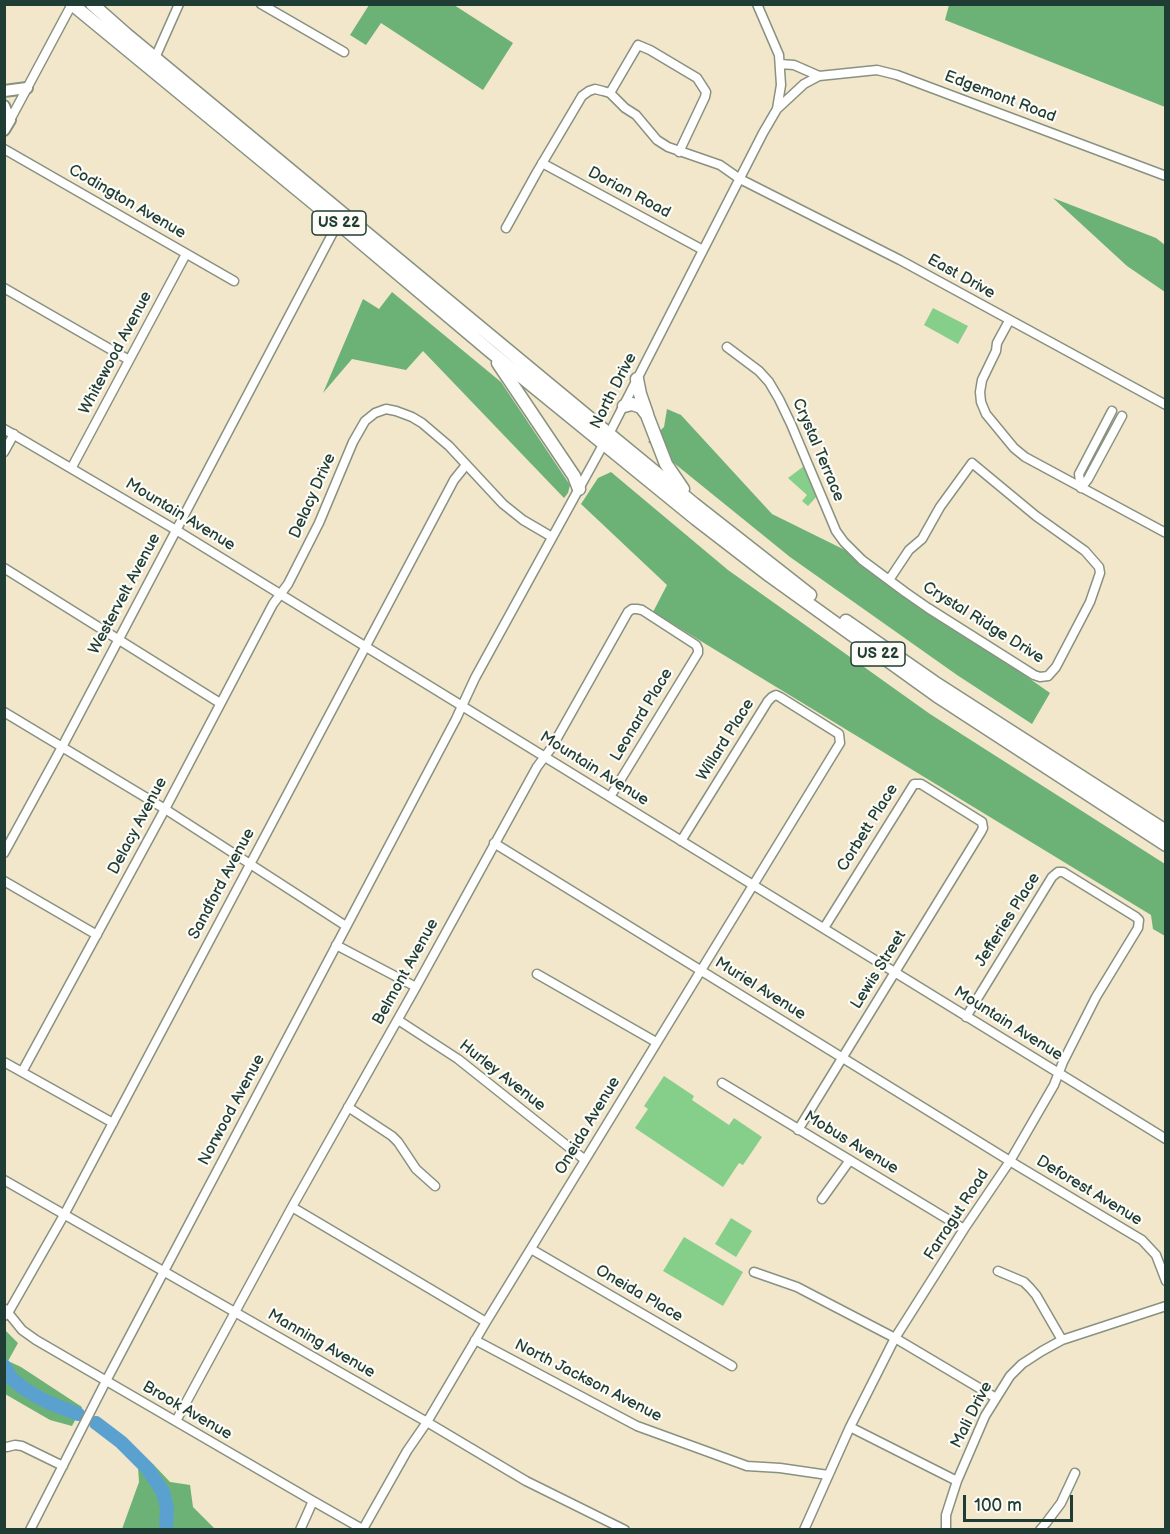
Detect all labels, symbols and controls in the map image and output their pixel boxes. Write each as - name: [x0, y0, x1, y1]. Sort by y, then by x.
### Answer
- street label: Edgemont Road: [942, 67, 1058, 127]
- street label: Codington Avenue: [65, 161, 189, 243]
- street label: Dorian Road: [584, 163, 674, 223]
- road number: US 22: [312, 211, 366, 235]
- street label: East Drive: [924, 251, 998, 303]
- street label: Whitewood Avenue: [75, 288, 157, 418]
- street label: North Drive: [587, 350, 641, 432]
- street label: Crystal Terrace: [788, 396, 848, 504]
- street label: Delacy Drive: [286, 451, 340, 541]
- street label: Mountain Avenue: [122, 475, 238, 555]
- street label: Westervelt Avenue: [85, 530, 165, 658]
- street label: Crystal Ridge Drive: [919, 578, 1047, 668]
- road number: US 22: [851, 642, 905, 666]
- street label: Leonard Place: [607, 665, 677, 765]
- street label: Willard Place: [693, 695, 759, 785]
- street label: Mountain Avenue: [536, 728, 652, 810]
- street label: Delacy Avenue: [104, 774, 172, 878]
- street label: Corbett Place: [834, 781, 902, 875]
- street label: Sandford Avenue: [185, 825, 259, 943]
- street label: Jefferies Place: [972, 870, 1044, 970]
- street label: Belmont Avenue: [369, 916, 443, 1028]
- street label: Lewis Street: [847, 927, 911, 1013]
- street label: Muriel Avenue: [711, 953, 809, 1025]
- street label: Mountain Avenue: [950, 983, 1066, 1065]
- street label: Hurley Avenue: [455, 1036, 549, 1116]
- street label: Norwood Avenue: [195, 1051, 269, 1169]
- street label: Oneida Avenue: [551, 1074, 625, 1178]
- street label: Mobus Avenue: [800, 1107, 902, 1179]
- street label: Deforest Avenue: [1033, 1152, 1145, 1230]
- street label: Farragut Road: [921, 1166, 993, 1264]
- street label: Oneida Place: [592, 1261, 686, 1327]
- street label: Manning Avenue: [264, 1305, 378, 1383]
- street label: North Jackson Avenue: [511, 1336, 665, 1426]
- street label: Brook Avenue: [139, 1378, 235, 1444]
- street label: Mali Drive: [947, 1379, 997, 1451]
- scale bar: [966, 1483, 1076, 1521]
- text: 100 m: [974, 1495, 1022, 1516]

